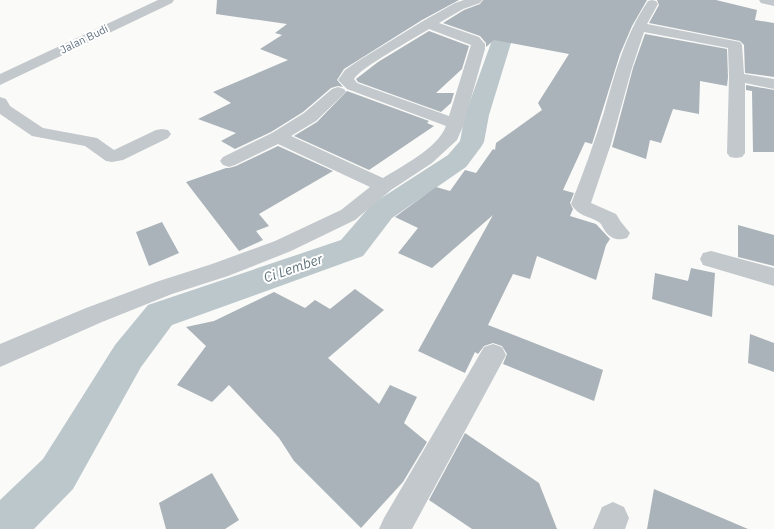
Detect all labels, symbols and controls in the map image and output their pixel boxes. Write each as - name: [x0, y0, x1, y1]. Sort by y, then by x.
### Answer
- street label: Jalan Budi: [58, 21, 110, 57]
- water label: Ci Lember: [261, 249, 326, 286]

